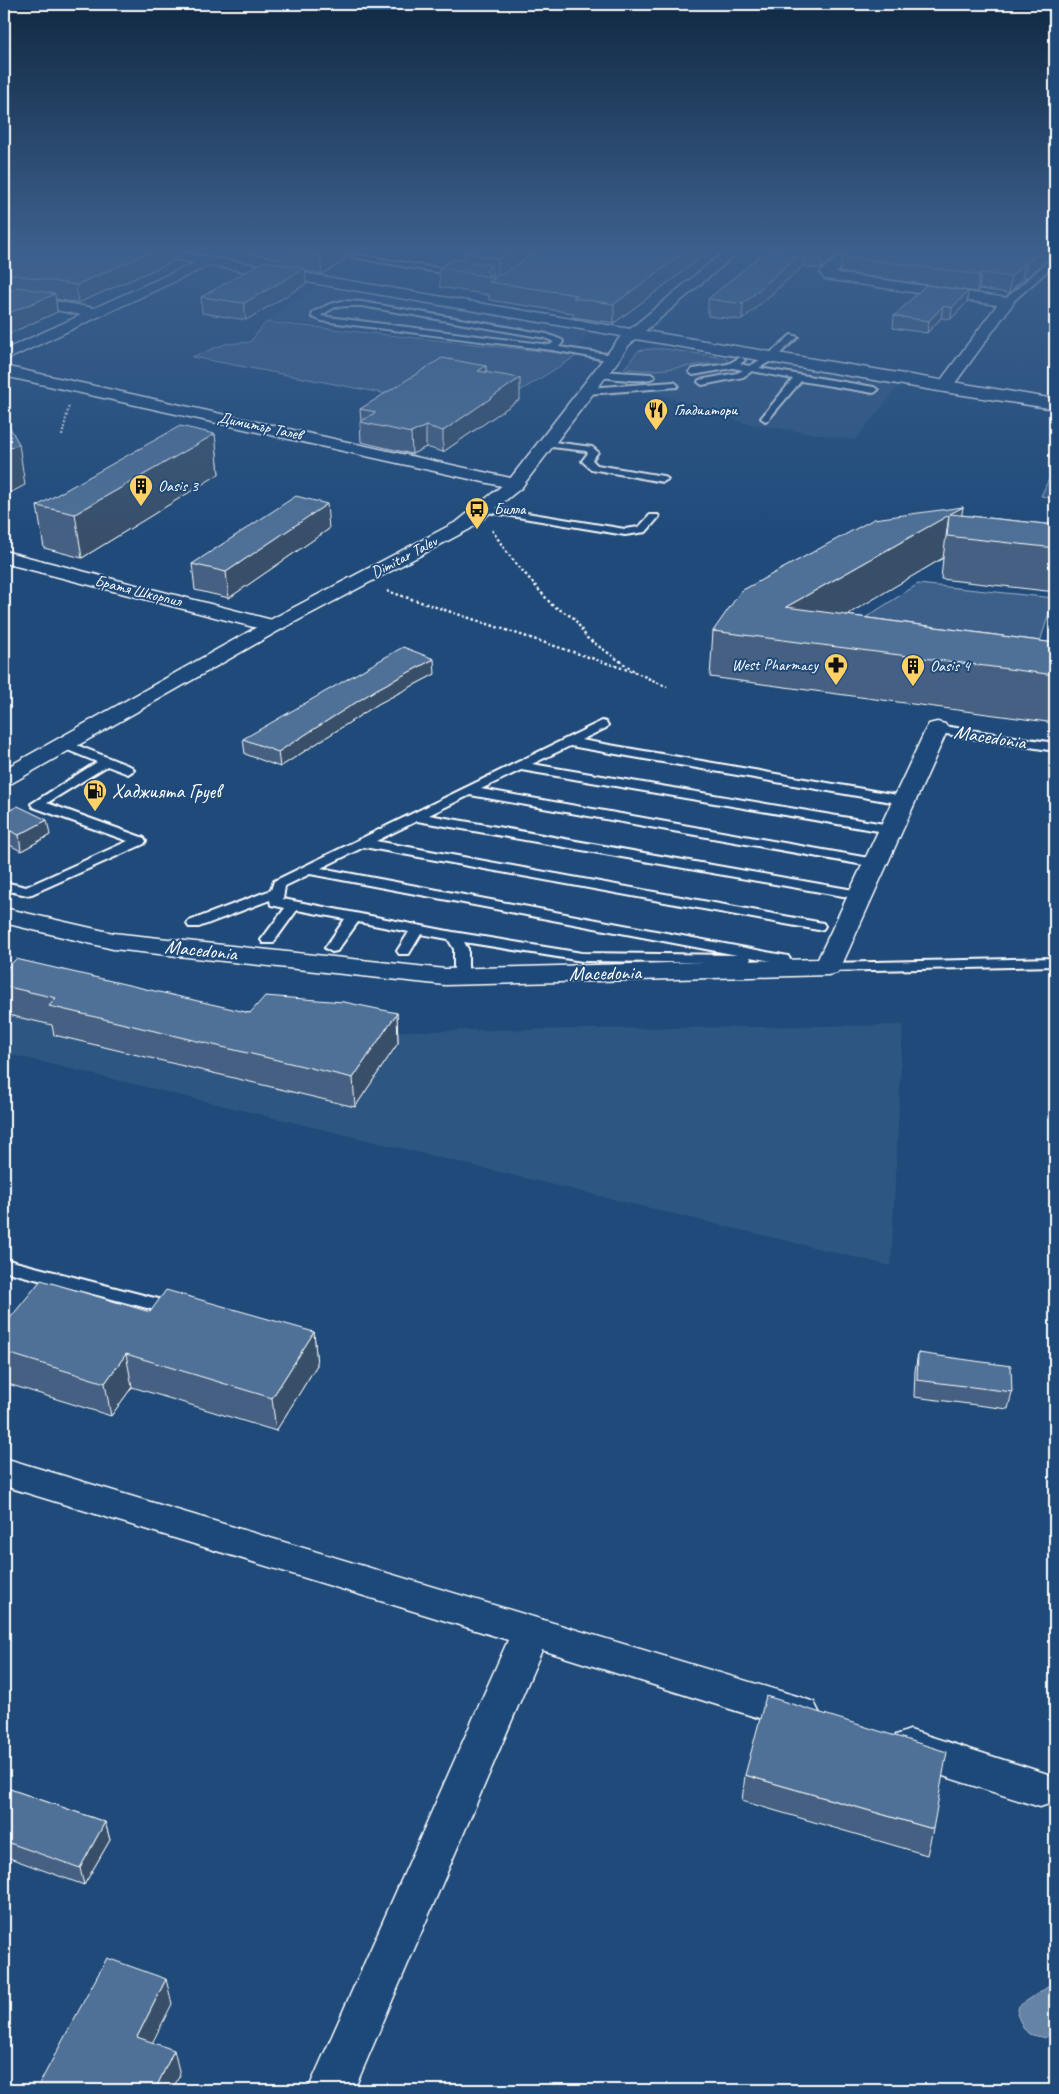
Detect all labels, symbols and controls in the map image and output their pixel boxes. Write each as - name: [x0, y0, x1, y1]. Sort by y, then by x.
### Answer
- restaurant icon: Гладиатори: [643, 397, 669, 431]
- place label: Гладиатори: [674, 400, 738, 420]
- street label: Димитър Талев: [216, 407, 307, 445]
- building icon: Oasis 3: [128, 473, 154, 507]
- place label: Oasis 3: [158, 476, 200, 496]
- bus stop icon: Билла: [464, 496, 490, 530]
- place label: Билла: [494, 499, 527, 519]
- street label: Dimitar Talev: [368, 530, 442, 583]
- street label: Братя Шкорпил: [93, 571, 185, 612]
- pharmacy icon: West Pharmacy: [823, 652, 849, 686]
- building icon: Oasis 4: [900, 653, 926, 687]
- place label: West Pharmacy: [732, 655, 820, 675]
- place label: Oasis 4: [930, 656, 972, 676]
- street label: Macedonia: [952, 719, 1030, 755]
- fuel station icon: Хаджията Груев: [82, 778, 108, 812]
- place label: Хаджията Груев: [112, 779, 224, 804]
- street label: Macedonia: [164, 934, 240, 966]
- street label: Macedonia: [569, 960, 643, 986]

